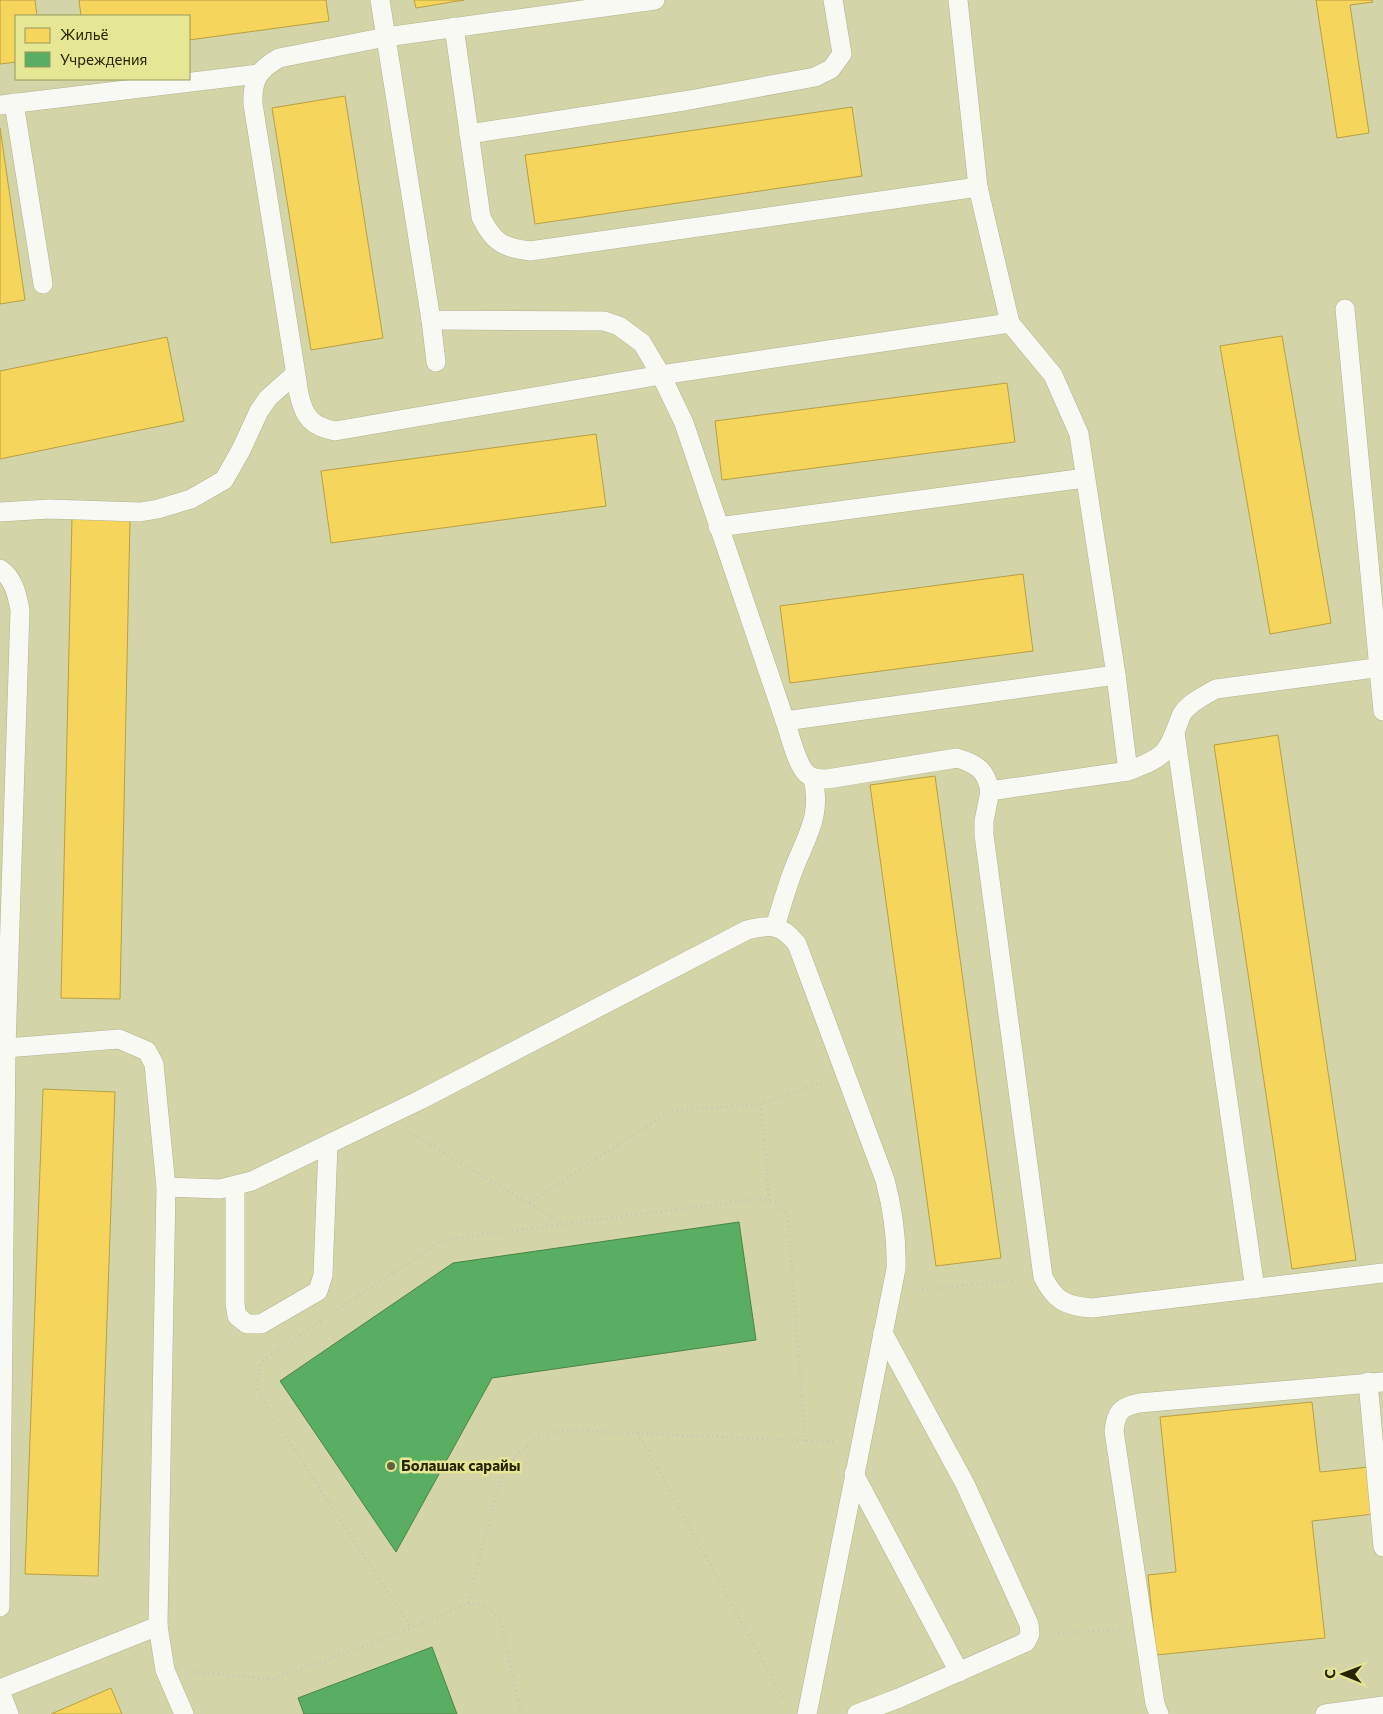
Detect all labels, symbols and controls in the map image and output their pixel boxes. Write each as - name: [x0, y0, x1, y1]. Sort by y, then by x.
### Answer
- legend: [15, 15, 190, 80]
- text: Жильё: [60, 25, 108, 43]
- text: Учреждения: [60, 50, 147, 68]
- place label: Болашак сарайы: [401, 1456, 521, 1474]
- marker: Болашак сарайы: [385, 1460, 397, 1472]
- north arrow: [1318, 1649, 1368, 1699]
- text: С: [1321, 1669, 1338, 1679]

